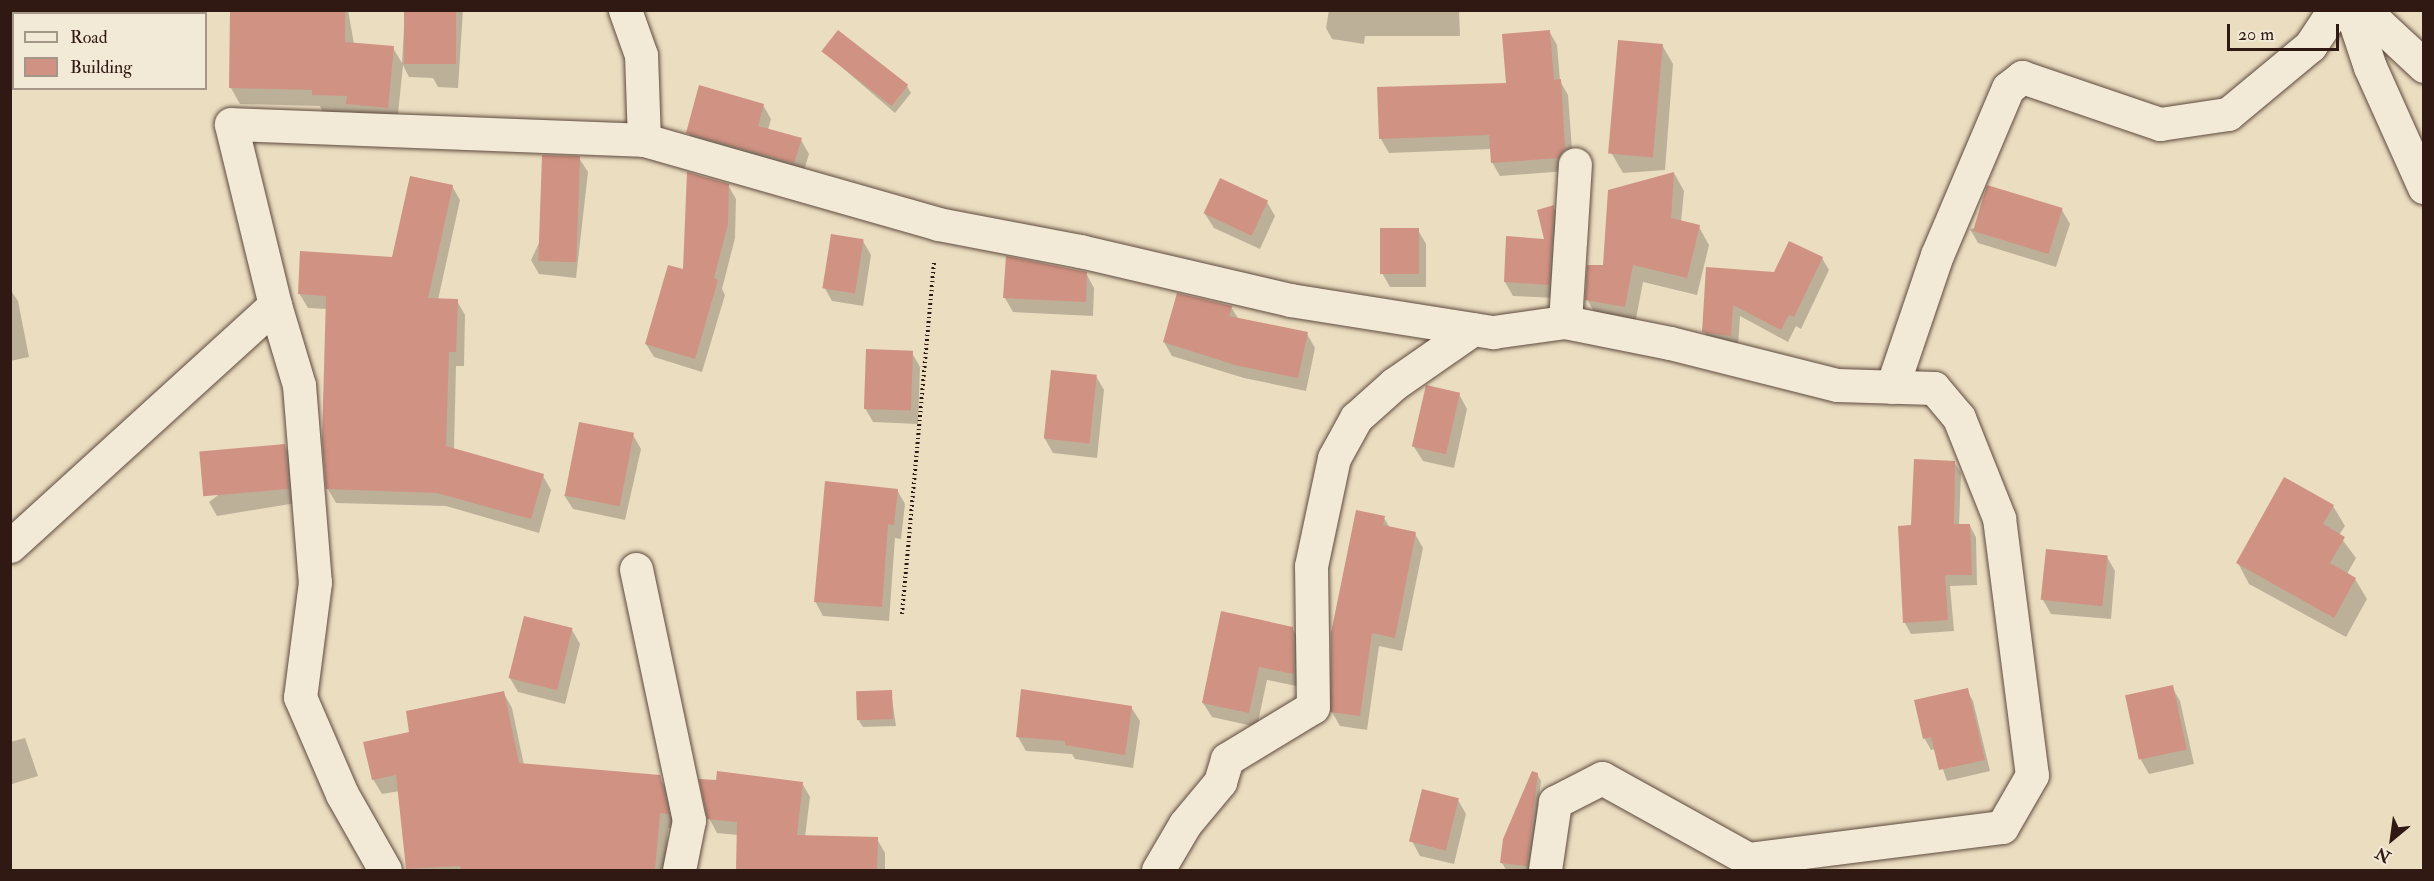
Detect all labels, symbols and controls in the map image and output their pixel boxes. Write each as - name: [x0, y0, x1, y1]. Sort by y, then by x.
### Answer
- legend: [12, 12, 207, 90]
- scale bar: [2230, 12, 2342, 50]
- text: 20 m: [2238, 23, 2274, 46]
- text: Road: [70, 26, 108, 49]
- text: Building: [70, 56, 132, 79]
- north arrow: [2362, 809, 2422, 869]
- text: N: [2372, 843, 2394, 867]

